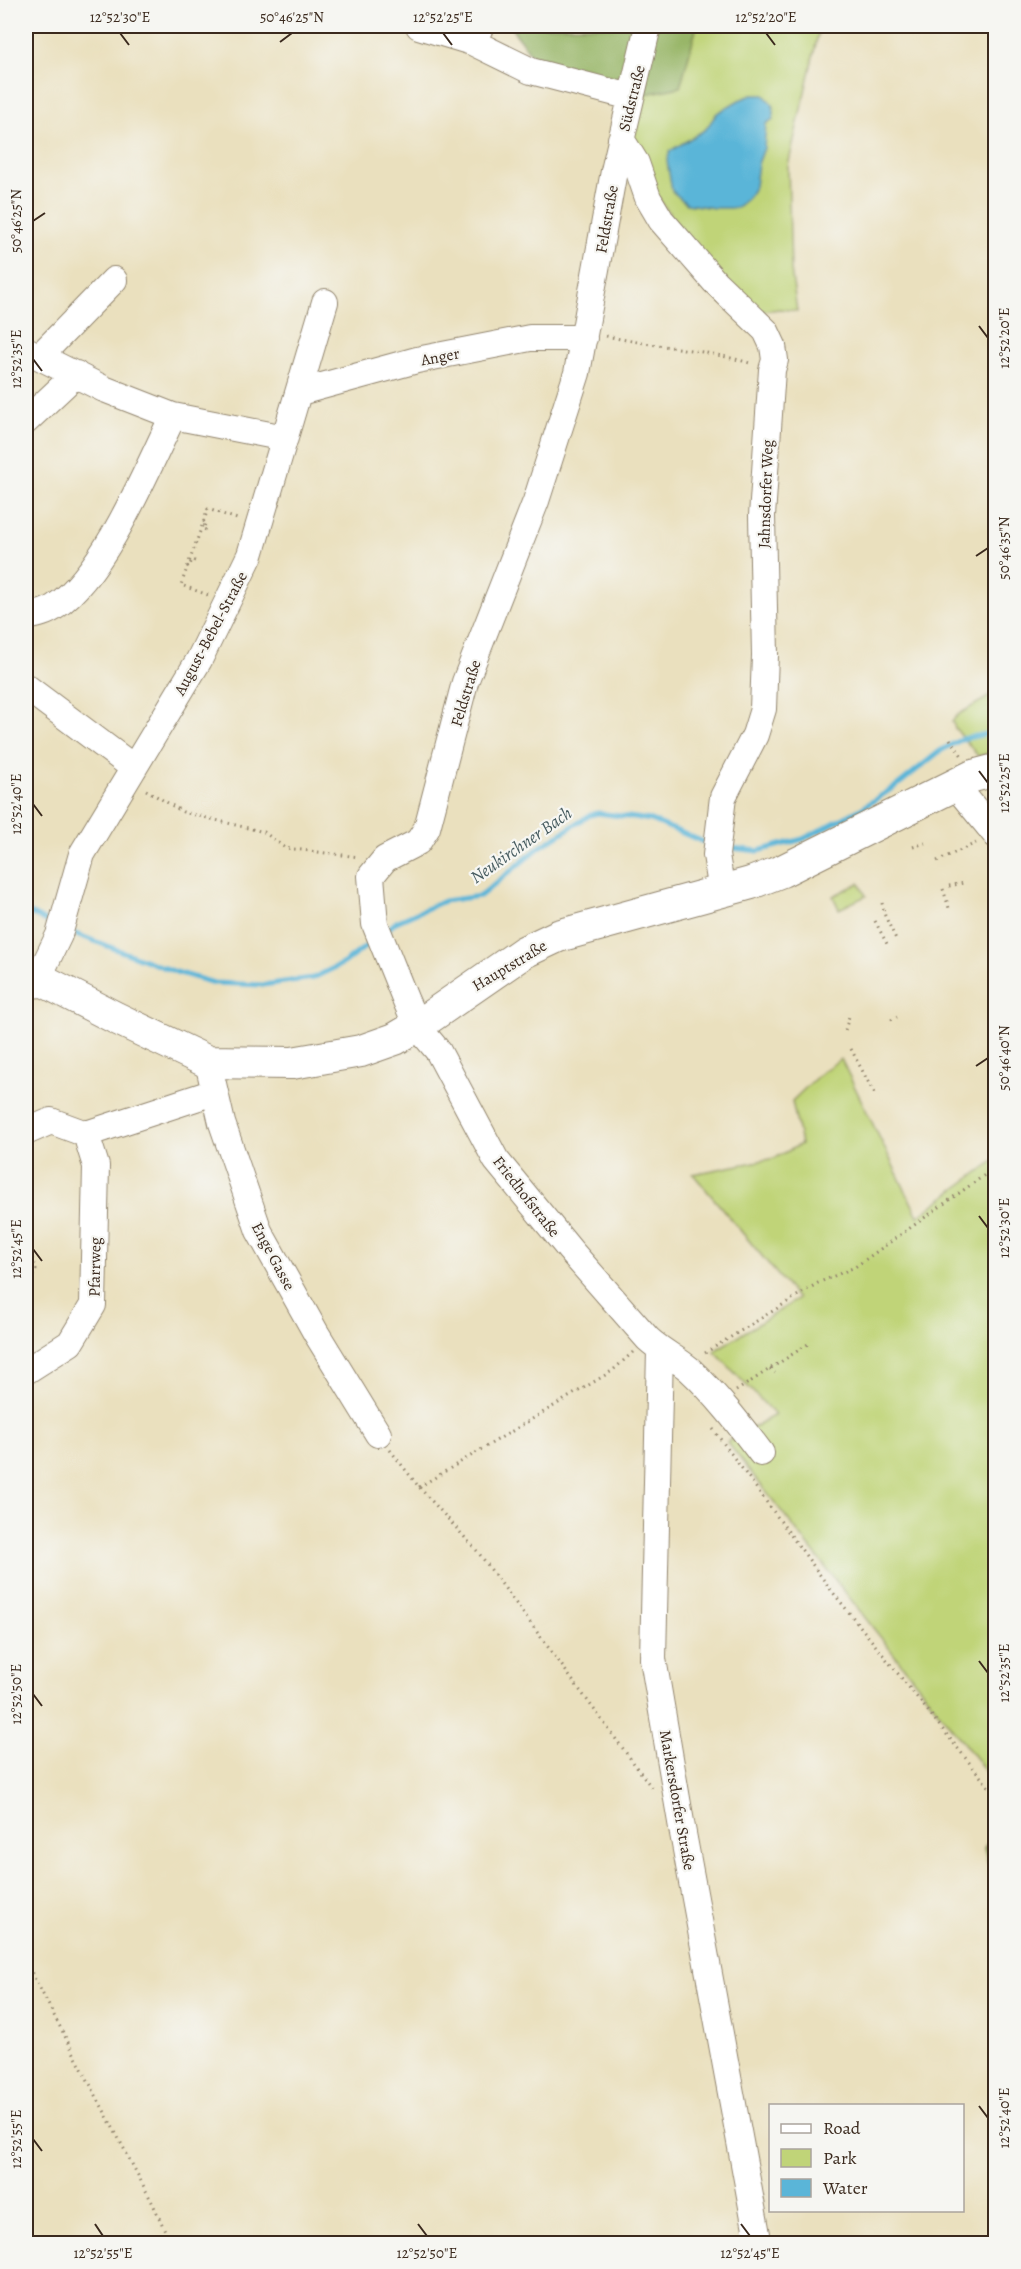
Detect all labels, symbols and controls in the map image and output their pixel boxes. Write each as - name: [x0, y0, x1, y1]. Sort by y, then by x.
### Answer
- text: 12°52'30"E: [90, 7, 150, 27]
- text: 50°46'25"N: [260, 7, 324, 27]
- text: 12°52'25"E: [413, 7, 473, 27]
- text: 12°52'20"E: [735, 7, 797, 27]
- street label: Südstraße: [613, 63, 651, 134]
- street label: Feldstraße: [590, 183, 624, 255]
- text: 50°46'25"N: [6, 189, 26, 253]
- text: 12°52'20"E: [994, 307, 1014, 369]
- text: 12°52'35"E: [6, 329, 26, 389]
- street label: Anger: [418, 342, 461, 372]
- street label: Jahnsdorfer Weg: [753, 439, 779, 549]
- text: 50°46'35"N: [994, 516, 1014, 580]
- street label: August-Bebel-Straße: [168, 568, 253, 700]
- street label: Feldstraße: [445, 657, 487, 729]
- text: 12°52'25"E: [994, 753, 1014, 813]
- text: 12°52'40"E: [6, 773, 26, 835]
- water label: Neukirchner Bach: [465, 801, 577, 889]
- street label: Hauptstraße: [468, 935, 551, 997]
- text: 50°46'40"N: [994, 1025, 1014, 1091]
- street label: Friedhofstraße: [487, 1151, 565, 1242]
- text: 12°52'30"E: [994, 1198, 1014, 1258]
- text: 12°52'45"E: [6, 1219, 26, 1279]
- street label: Enge Gasse: [246, 1219, 300, 1294]
- street label: Pfarrweg: [83, 1237, 107, 1297]
- text: 12°52'35"E: [994, 1643, 1014, 1703]
- text: 12°52'50"E: [6, 1664, 26, 1724]
- street label: Markersdorfer Straße: [654, 1728, 700, 1872]
- text: 12°52'40"E: [994, 2087, 1014, 2149]
- legend: [769, 2104, 964, 2212]
- text: 12°52'55"E: [6, 2109, 26, 2169]
- text: Road: [823, 2116, 861, 2140]
- text: Park: [823, 2146, 857, 2170]
- text: Water: [822, 2176, 868, 2200]
- text: 12°52'55"E: [73, 2243, 133, 2263]
- text: 12°52'50"E: [397, 2243, 457, 2263]
- text: 12°52'45"E: [720, 2243, 780, 2263]

